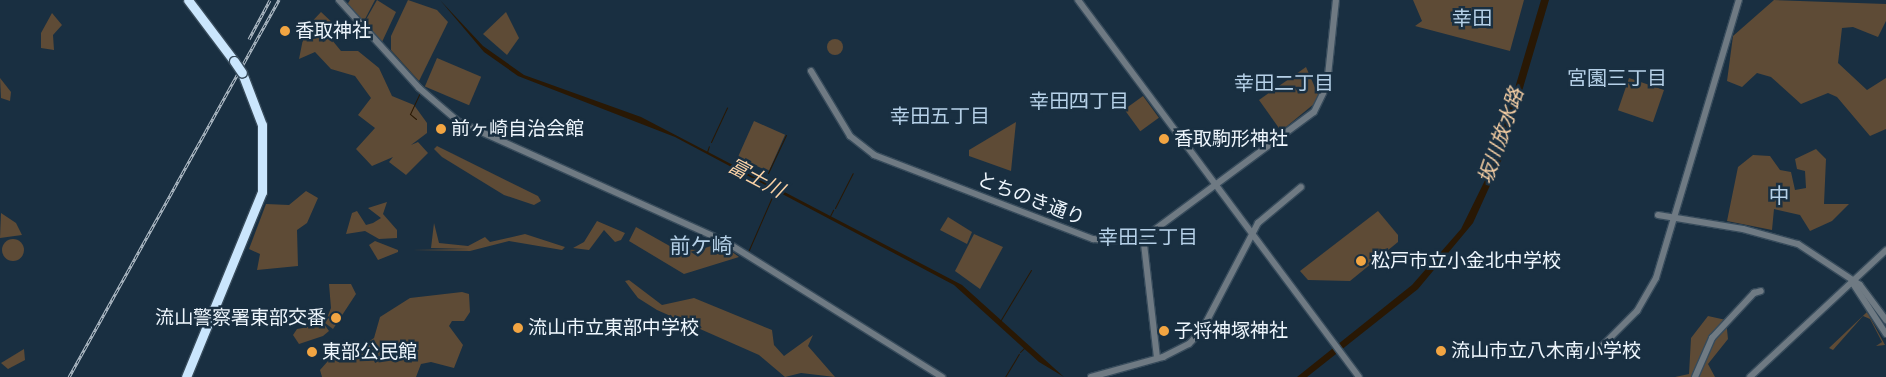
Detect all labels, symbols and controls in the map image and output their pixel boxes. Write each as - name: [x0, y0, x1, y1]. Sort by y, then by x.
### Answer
- district label: 幸田: [1452, 6, 1492, 30]
- place label: 香取神社: [295, 20, 371, 42]
- marker: 香取神社: [279, 25, 291, 37]
- district label: 宮園三丁目: [1567, 66, 1667, 90]
- district label: 幸田二丁目: [1234, 71, 1334, 95]
- water label: 坂川放水路: [1473, 85, 1529, 187]
- district label: 幸田四丁目: [1029, 89, 1129, 113]
- district label: 幸田五丁目: [890, 104, 990, 128]
- place label: 前ヶ崎自治会館: [451, 118, 584, 140]
- marker: 前ヶ崎自治会館: [435, 123, 447, 135]
- place label: 香取駒形神社: [1174, 128, 1288, 150]
- marker: 香取駒形神社: [1158, 133, 1170, 145]
- water label: 富士川: [724, 153, 788, 203]
- street label: とちのき通り: [974, 168, 1088, 230]
- district label: 中: [1769, 183, 1789, 209]
- district label: 幸田三丁目: [1098, 225, 1198, 249]
- district label: 前ケ崎: [670, 233, 732, 259]
- place label: 松戸市立小金北中学校: [1371, 250, 1561, 272]
- marker: 松戸市立小金北中学校: [1355, 255, 1367, 267]
- place label: 流山警察署東部交番: [155, 307, 326, 329]
- marker: 流山警察署東部交番: [330, 312, 342, 324]
- place label: 流山市立東部中学校: [528, 317, 699, 339]
- place label: 子将神塚神社: [1174, 320, 1288, 342]
- marker: 流山市立東部中学校: [512, 322, 524, 334]
- marker: 子将神塚神社: [1158, 325, 1170, 337]
- place label: 流山市立八木南小学校: [1451, 340, 1641, 362]
- place label: 東部公民館: [322, 341, 417, 363]
- marker: 流山市立八木南小学校: [1435, 345, 1447, 357]
- marker: 東部公民館: [306, 346, 318, 358]

